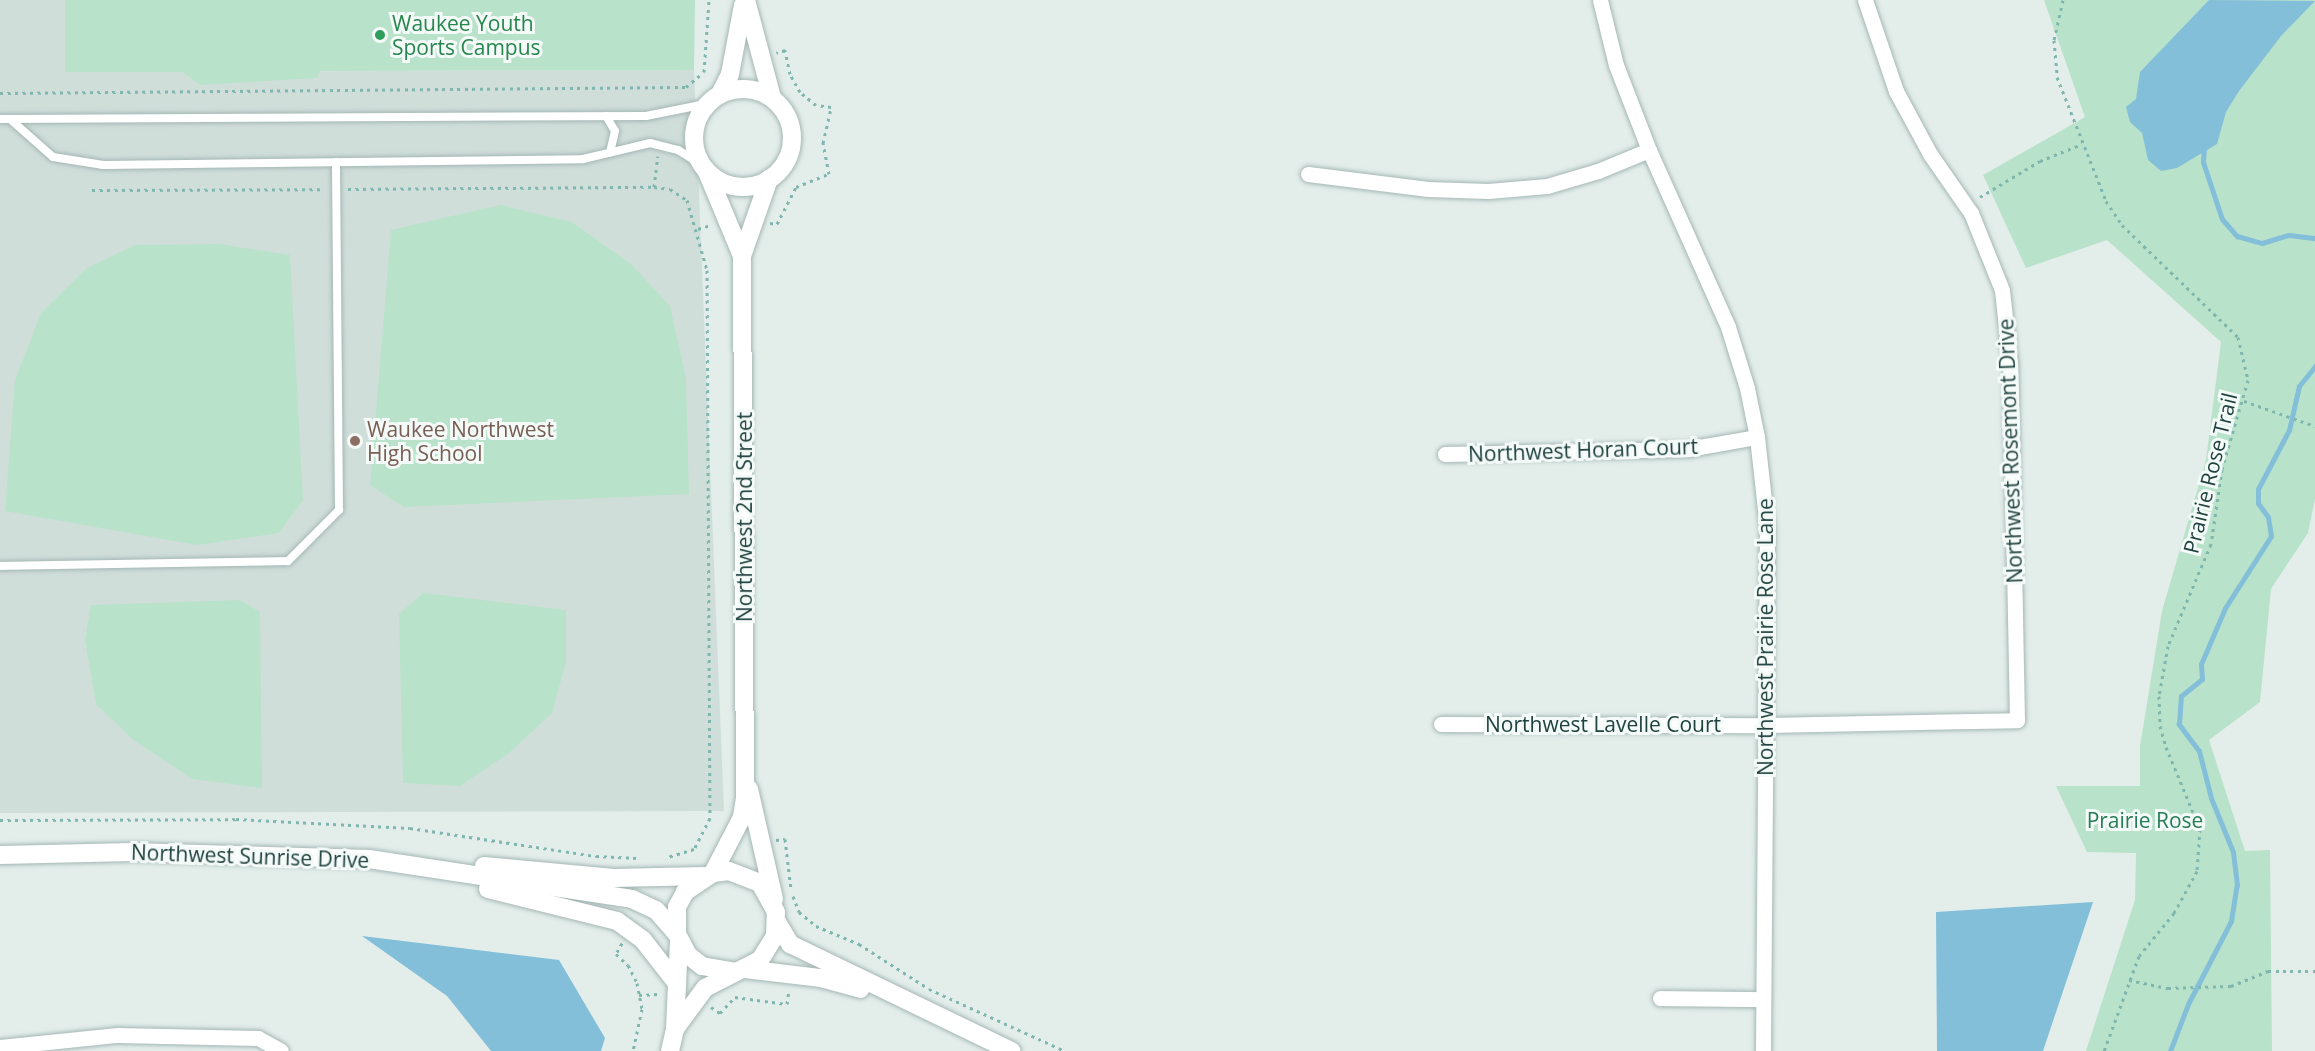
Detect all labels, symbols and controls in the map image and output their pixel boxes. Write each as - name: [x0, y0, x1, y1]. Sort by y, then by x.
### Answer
- place label: Waukee Youth Sports Campus: [392, 10, 541, 60]
- marker: Waukee Youth Sports Campus: [373, 28, 387, 42]
- street label: Northwest Rosemont Drive: [1993, 318, 2027, 584]
- street label: Prairie Rose Trail: [2178, 390, 2242, 556]
- street label: Northwest 2nd Street: [731, 412, 757, 622]
- place label: Waukee Northwest High School: [367, 416, 554, 466]
- street label: Northwest Horan Court: [1468, 433, 1698, 467]
- marker: Waukee Northwest High School: [348, 434, 362, 448]
- street label: Northwest Prairie Rose Lane: [1752, 498, 1778, 776]
- street label: Northwest Lavelle Court: [1485, 711, 1721, 737]
- park label: Prairie Rose: [2087, 807, 2203, 833]
- street label: Northwest Sunrise Drive: [131, 839, 369, 873]

